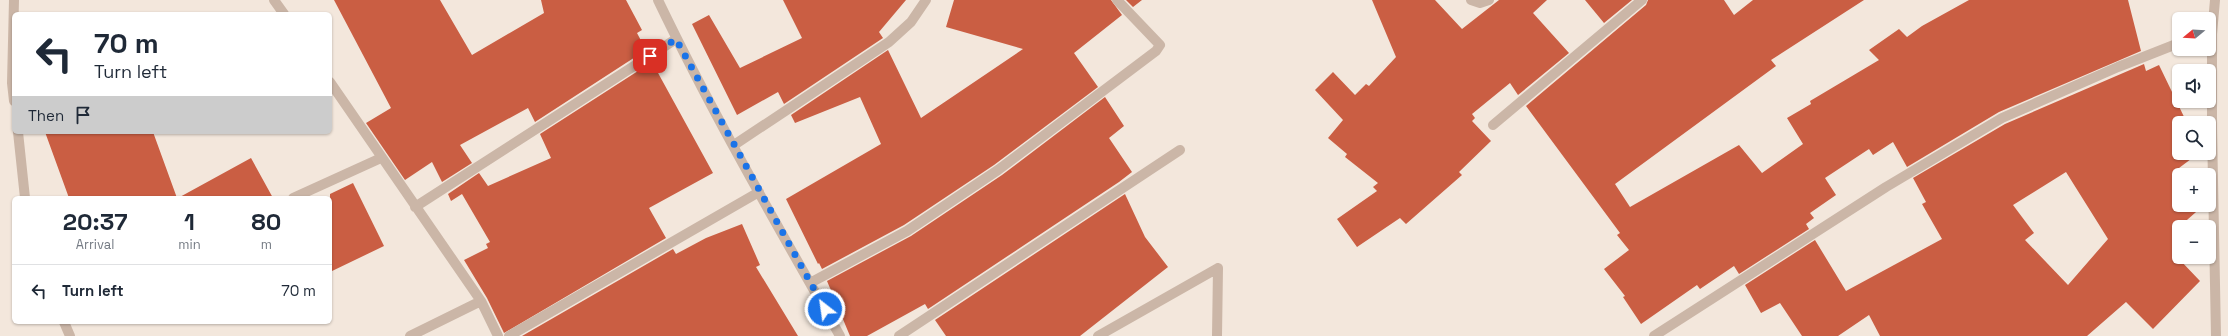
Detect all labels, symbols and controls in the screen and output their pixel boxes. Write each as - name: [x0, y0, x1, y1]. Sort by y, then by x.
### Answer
- north arrow: [2172, 12, 2216, 56]
- map controls: [2172, 12, 2216, 264]
- text: 70 m: [94, 25, 159, 61]
- icon: left: [28, 28, 80, 80]
- pin: [633, 39, 667, 73]
- icon: arrive: [639, 45, 661, 67]
- text: Turn left: [94, 60, 167, 83]
- button: sound: [2172, 64, 2216, 108]
- icon: arrive: [72, 104, 94, 126]
- text: Then: [28, 106, 64, 125]
- button: search: [2172, 116, 2216, 160]
- button: +: [2172, 168, 2216, 212]
- text: 20:37: [63, 206, 128, 237]
- text: 1: [184, 206, 195, 237]
- text: 80: [251, 206, 281, 237]
- button: −: [2172, 220, 2216, 264]
- text: Arrival: [76, 236, 114, 253]
- text: min: [178, 236, 201, 253]
- text: m: [261, 236, 272, 253]
- icon: left: [28, 280, 50, 302]
- text: Turn left: [62, 281, 124, 300]
- text: 70 m: [281, 281, 316, 300]
- position arrow: [804, 288, 846, 330]

